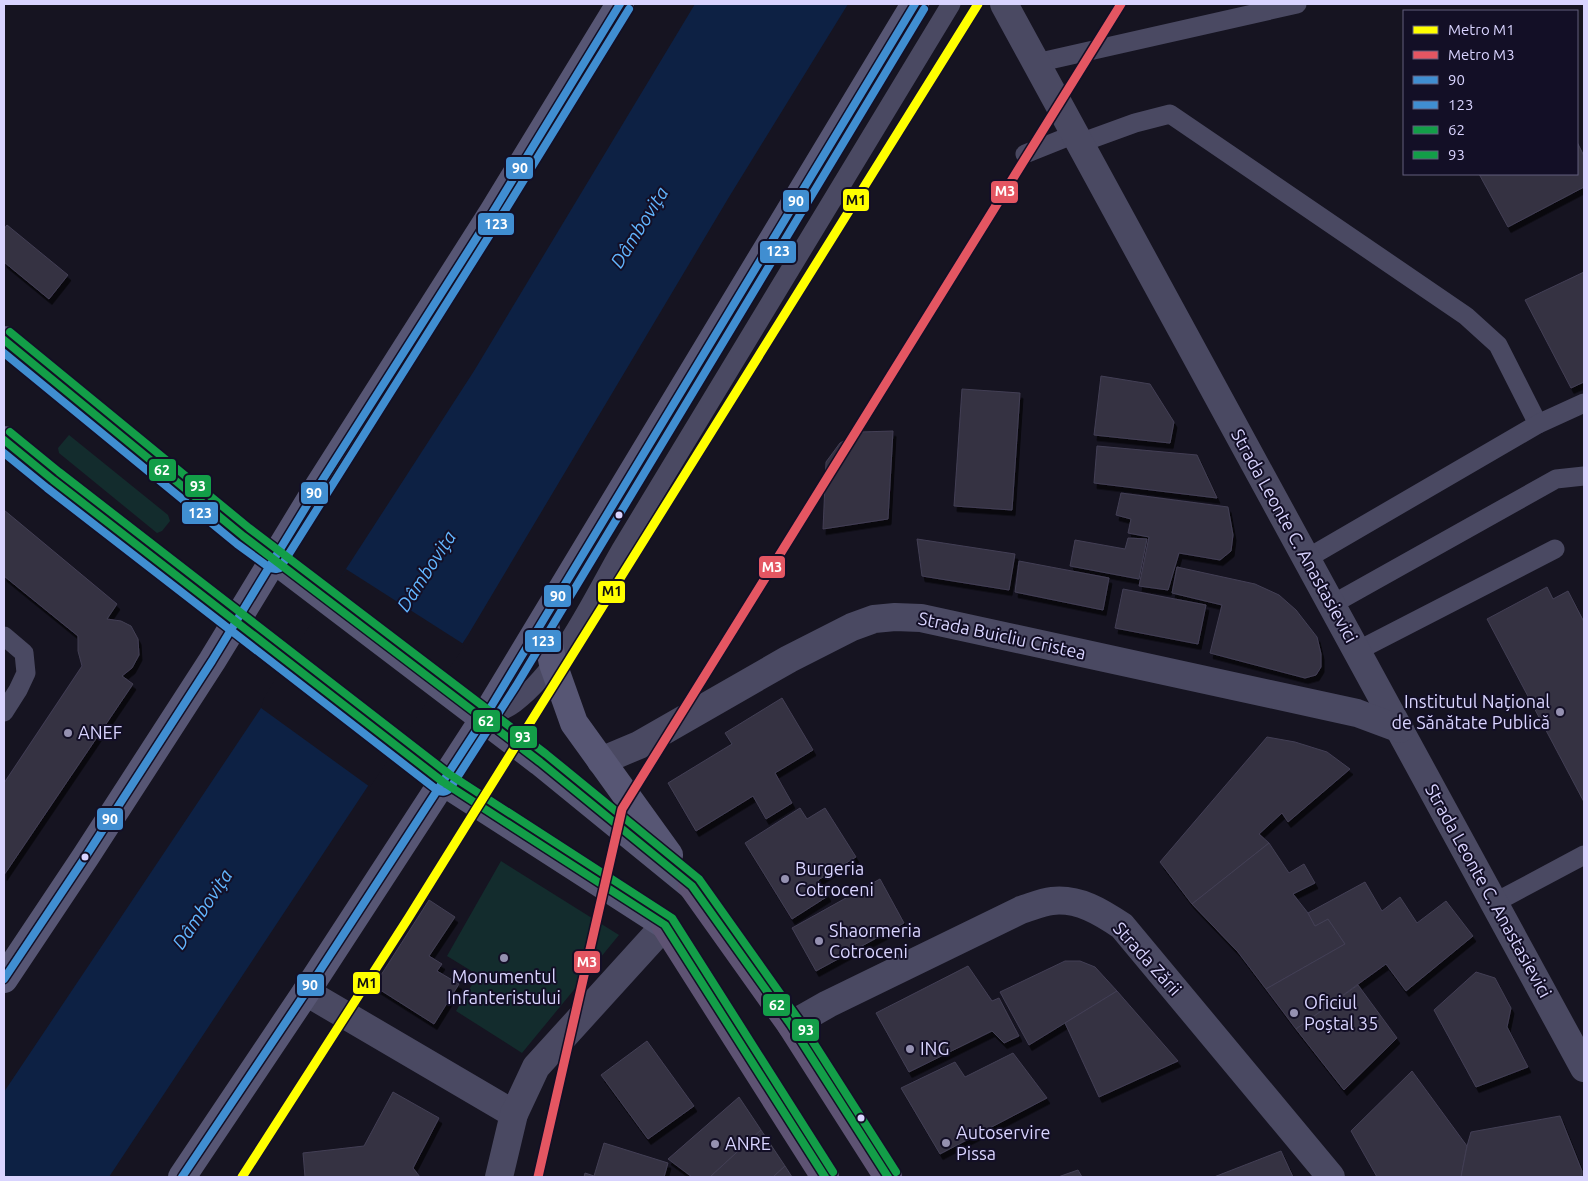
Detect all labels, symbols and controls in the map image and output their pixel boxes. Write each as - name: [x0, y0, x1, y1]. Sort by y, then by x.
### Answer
- legend: [1403, 10, 1578, 175]
- text: Metro M1: [1448, 21, 1515, 38]
- text: Metro M3: [1448, 46, 1515, 63]
- text: 90: [1448, 71, 1465, 88]
- text: 123: [1448, 96, 1473, 113]
- text: 62: [1448, 121, 1465, 138]
- text: 93: [1448, 146, 1465, 163]
- line badge: 90: [505, 156, 534, 180]
- text: 90: [512, 160, 528, 176]
- line badge: M3: [990, 180, 1019, 204]
- water label: Dâmbovița: [605, 182, 673, 272]
- text: M3: [995, 183, 1015, 199]
- line badge: M1: [842, 188, 870, 212]
- line badge: 90: [782, 189, 810, 213]
- text: M1: [846, 192, 866, 208]
- text: 90: [788, 193, 804, 209]
- line badge: 123: [477, 212, 515, 236]
- text: 123: [484, 216, 508, 232]
- line badge: 123: [759, 240, 797, 264]
- text: 123: [766, 243, 790, 259]
- street label: Strada Leonte C. Anastasievici: [1228, 425, 1362, 646]
- line badge: 62: [148, 458, 177, 482]
- text: 62: [154, 462, 170, 478]
- line badge: 93: [184, 474, 212, 498]
- text: 93: [190, 478, 206, 494]
- line badge: 90: [300, 481, 329, 505]
- text: 90: [306, 485, 322, 501]
- line badge: 123: [181, 501, 219, 525]
- text: 123: [188, 505, 212, 521]
- unlabelled marker: [614, 510, 624, 520]
- water label: Dâmbovița: [392, 527, 460, 615]
- line badge: M3: [758, 555, 786, 579]
- text: M3: [762, 559, 782, 575]
- line badge: M1: [597, 580, 626, 604]
- text: M1: [602, 583, 622, 599]
- line badge: 90: [543, 584, 572, 608]
- text: 90: [550, 588, 566, 604]
- street label: Strada Buicliu Cristea: [917, 607, 1088, 663]
- line badge: 123: [524, 629, 562, 653]
- text: 123: [531, 633, 555, 649]
- place label: Institutul Național de Sănătate Publică: [1392, 691, 1550, 732]
- marker: Institutul Național de Sănătate Publică: [1554, 706, 1566, 718]
- line badge: 62: [472, 709, 501, 733]
- text: 62: [478, 713, 494, 729]
- place label: ANEF: [78, 722, 122, 742]
- line badge: 93: [509, 725, 538, 749]
- marker: ANEF: [62, 727, 74, 739]
- text: 93: [515, 729, 531, 745]
- street label: Strada Leonte C. Anastasievici: [1422, 780, 1556, 1001]
- line badge: 90: [96, 807, 124, 831]
- text: 90: [102, 811, 118, 827]
- unlabelled marker: [80, 852, 90, 862]
- place label: Burgeria Cotroceni: [795, 858, 874, 899]
- water label: Dâmbovița: [167, 865, 237, 953]
- marker: Burgeria Cotroceni: [779, 873, 791, 885]
- street label: Strada Zării: [1110, 918, 1186, 999]
- place label: Shaormeria Cotroceni: [829, 920, 921, 961]
- marker: Shaormeria Cotroceni: [813, 935, 825, 947]
- line badge: M3: [573, 950, 601, 974]
- marker: Monumentul Infanteristului: [498, 952, 510, 964]
- text: M3: [577, 954, 597, 970]
- place label: Monumentul Infanteristului: [447, 966, 561, 1007]
- line badge: M1: [352, 971, 381, 995]
- line badge: 90: [296, 973, 325, 997]
- text: M1: [357, 975, 377, 991]
- text: 90: [302, 977, 318, 993]
- place label: Oficiul Poștal 35: [1304, 992, 1378, 1033]
- line badge: 62: [762, 993, 791, 1017]
- text: 62: [769, 997, 785, 1013]
- marker: Oficiul Poștal 35: [1288, 1007, 1300, 1019]
- line badge: 93: [791, 1018, 820, 1042]
- text: 93: [798, 1022, 814, 1038]
- place label: ING: [920, 1038, 949, 1058]
- marker: ING: [904, 1043, 916, 1055]
- unlabelled marker: [856, 1113, 866, 1123]
- place label: Autoservire Pissa: [956, 1122, 1050, 1163]
- place label: ANRE: [725, 1133, 771, 1153]
- marker: Autoservire Pissa: [940, 1137, 952, 1149]
- marker: ANRE: [709, 1138, 721, 1150]

